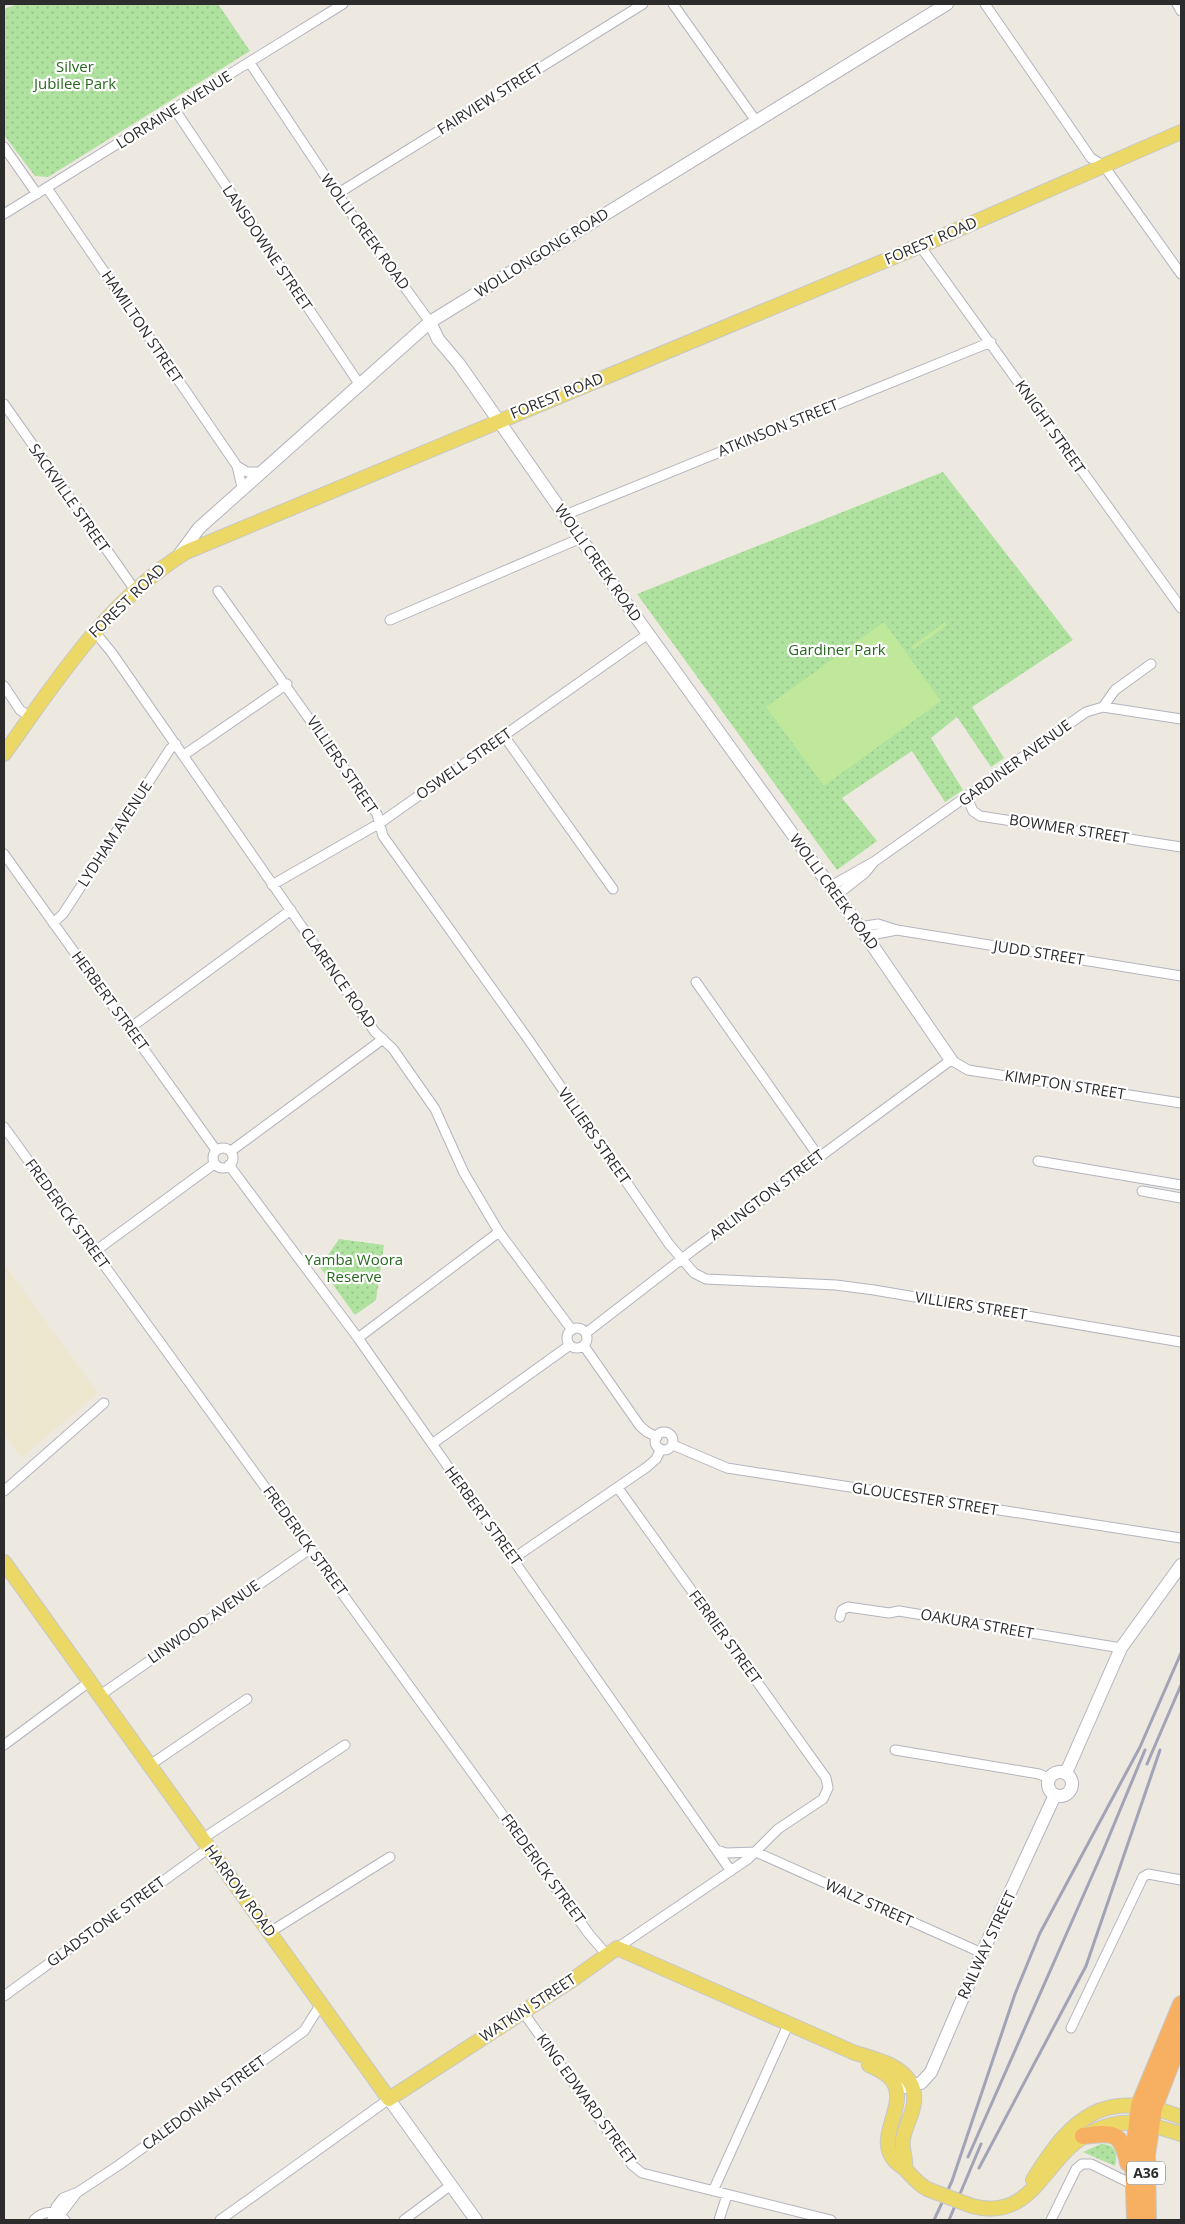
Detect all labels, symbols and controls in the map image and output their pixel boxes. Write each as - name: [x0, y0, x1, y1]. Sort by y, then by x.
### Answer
- park label: Silver Jubilee Park: [32, 56, 116, 93]
- street label: FAIRVIEW STREET: [433, 57, 547, 139]
- street label: LORRAINE AVENUE: [112, 66, 235, 153]
- street label: WOLLI CREEK ROAD: [317, 169, 415, 294]
- street label: LANSDOWNE STREET: [218, 181, 318, 315]
- street label: WOLLONGONG ROAD: [471, 203, 612, 301]
- street label: FOREST ROAD: [881, 212, 980, 269]
- street label: HAMILTON STREET: [98, 266, 188, 387]
- street label: FOREST ROAD: [507, 367, 606, 423]
- street label: KNIGHT STREET: [1011, 376, 1091, 478]
- street label: ATKINSON STREET: [714, 394, 841, 460]
- street label: SACKVILLE STREET: [25, 439, 115, 556]
- street label: WOLLI CREEK ROAD: [551, 500, 647, 625]
- street label: FOREST ROAD: [84, 559, 169, 642]
- park label: Gardiner Park: [788, 639, 886, 659]
- street label: VILLIERS STREET: [303, 712, 383, 818]
- street label: GARDINER AVENUE: [954, 714, 1075, 810]
- street label: OSWELL STREET: [412, 722, 516, 804]
- street label: LYDHAM AVENUE: [72, 777, 156, 890]
- street label: BOWMER STREET: [1008, 809, 1131, 847]
- street label: WOLLI CREEK ROAD: [786, 829, 884, 954]
- street label: CLARENCE ROAD: [297, 923, 381, 1032]
- street label: JUDD STREET: [991, 935, 1087, 969]
- street label: HERBERT STREET: [68, 946, 154, 1055]
- street label: KIMPTON STREET: [1003, 1065, 1128, 1104]
- street label: VILLIERS STREET: [554, 1083, 636, 1188]
- street label: ARLINGTON STREET: [705, 1144, 828, 1244]
- street label: FREDERICK STREET: [21, 1154, 115, 1273]
- park label: Yamba Woora Reserve: [305, 1249, 403, 1286]
- street label: VILLIERS STREET: [914, 1286, 1029, 1324]
- street label: HERBERT STREET: [441, 1461, 527, 1570]
- street label: GLOUCESTER STREET: [851, 1477, 1000, 1520]
- street label: FREDERICK STREET: [259, 1481, 353, 1600]
- street label: LINWOOD AVENUE: [143, 1575, 263, 1667]
- street label: FERRIER STREET: [685, 1586, 767, 1688]
- street label: OAKURA STREET: [919, 1603, 1036, 1643]
- street label: FREDERICK STREET: [497, 1809, 591, 1928]
- street label: HARROW ROAD: [200, 1840, 281, 1941]
- street label: GLADSTONE STREET: [42, 1871, 169, 1971]
- street label: WALZ STREET: [822, 1874, 917, 1931]
- street label: RAILWAY STREET: [952, 1887, 1020, 2002]
- street label: WATKIN STREET: [476, 1968, 580, 2046]
- street label: KING EDWARD STREET: [533, 2029, 641, 2168]
- street label: CALEDONIAN STREET: [137, 2050, 270, 2154]
- road number: A36: [1127, 2162, 1165, 2184]

